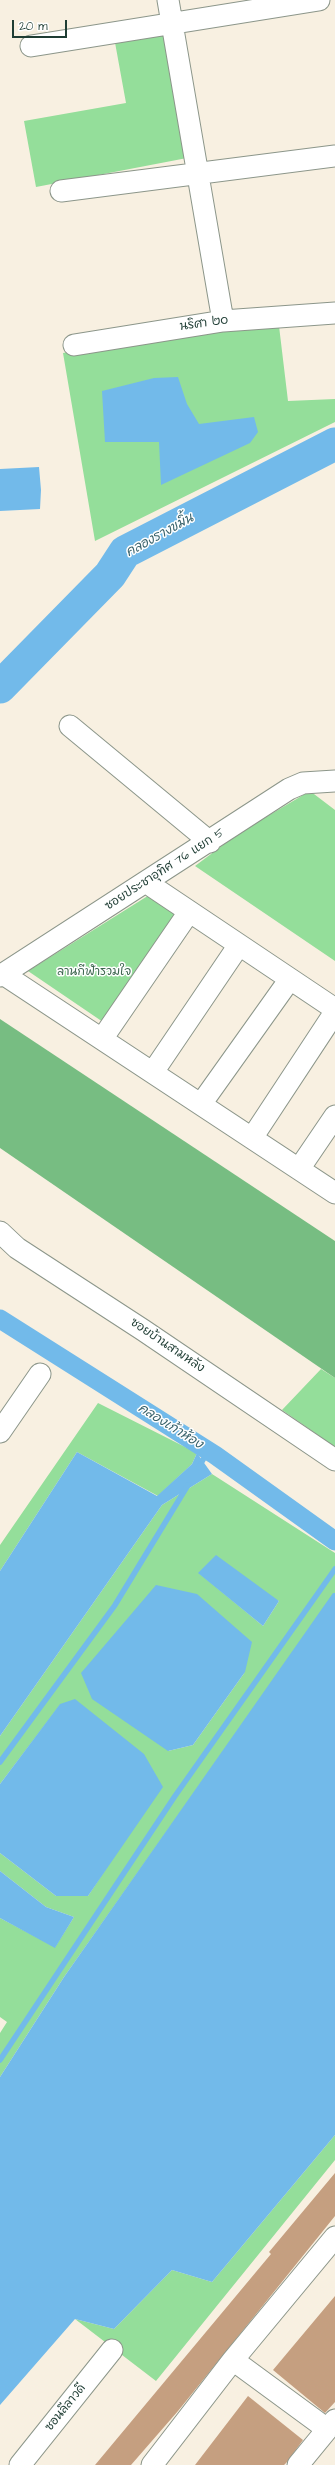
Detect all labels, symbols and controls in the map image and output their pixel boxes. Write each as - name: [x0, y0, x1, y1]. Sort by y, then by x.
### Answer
- scale bar: [14, 12, 69, 38]
- text: 20 m: [19, 18, 48, 35]
- street label: นริศา ๒๐: [179, 313, 229, 335]
- water label: คลองรางขมิ้น: [123, 511, 197, 561]
- street label: ซอยประชาอุทิศ 76 แยก 5: [103, 826, 227, 914]
- park label: ลานกีฬารวมใจ: [57, 965, 131, 979]
- street label: ซอยบ้านสามหลัง: [127, 1316, 207, 1376]
- water label: คลองเก้าห้อง: [135, 1401, 205, 1453]
- street label: ซอนลีลาวดี: [43, 2382, 89, 2434]

